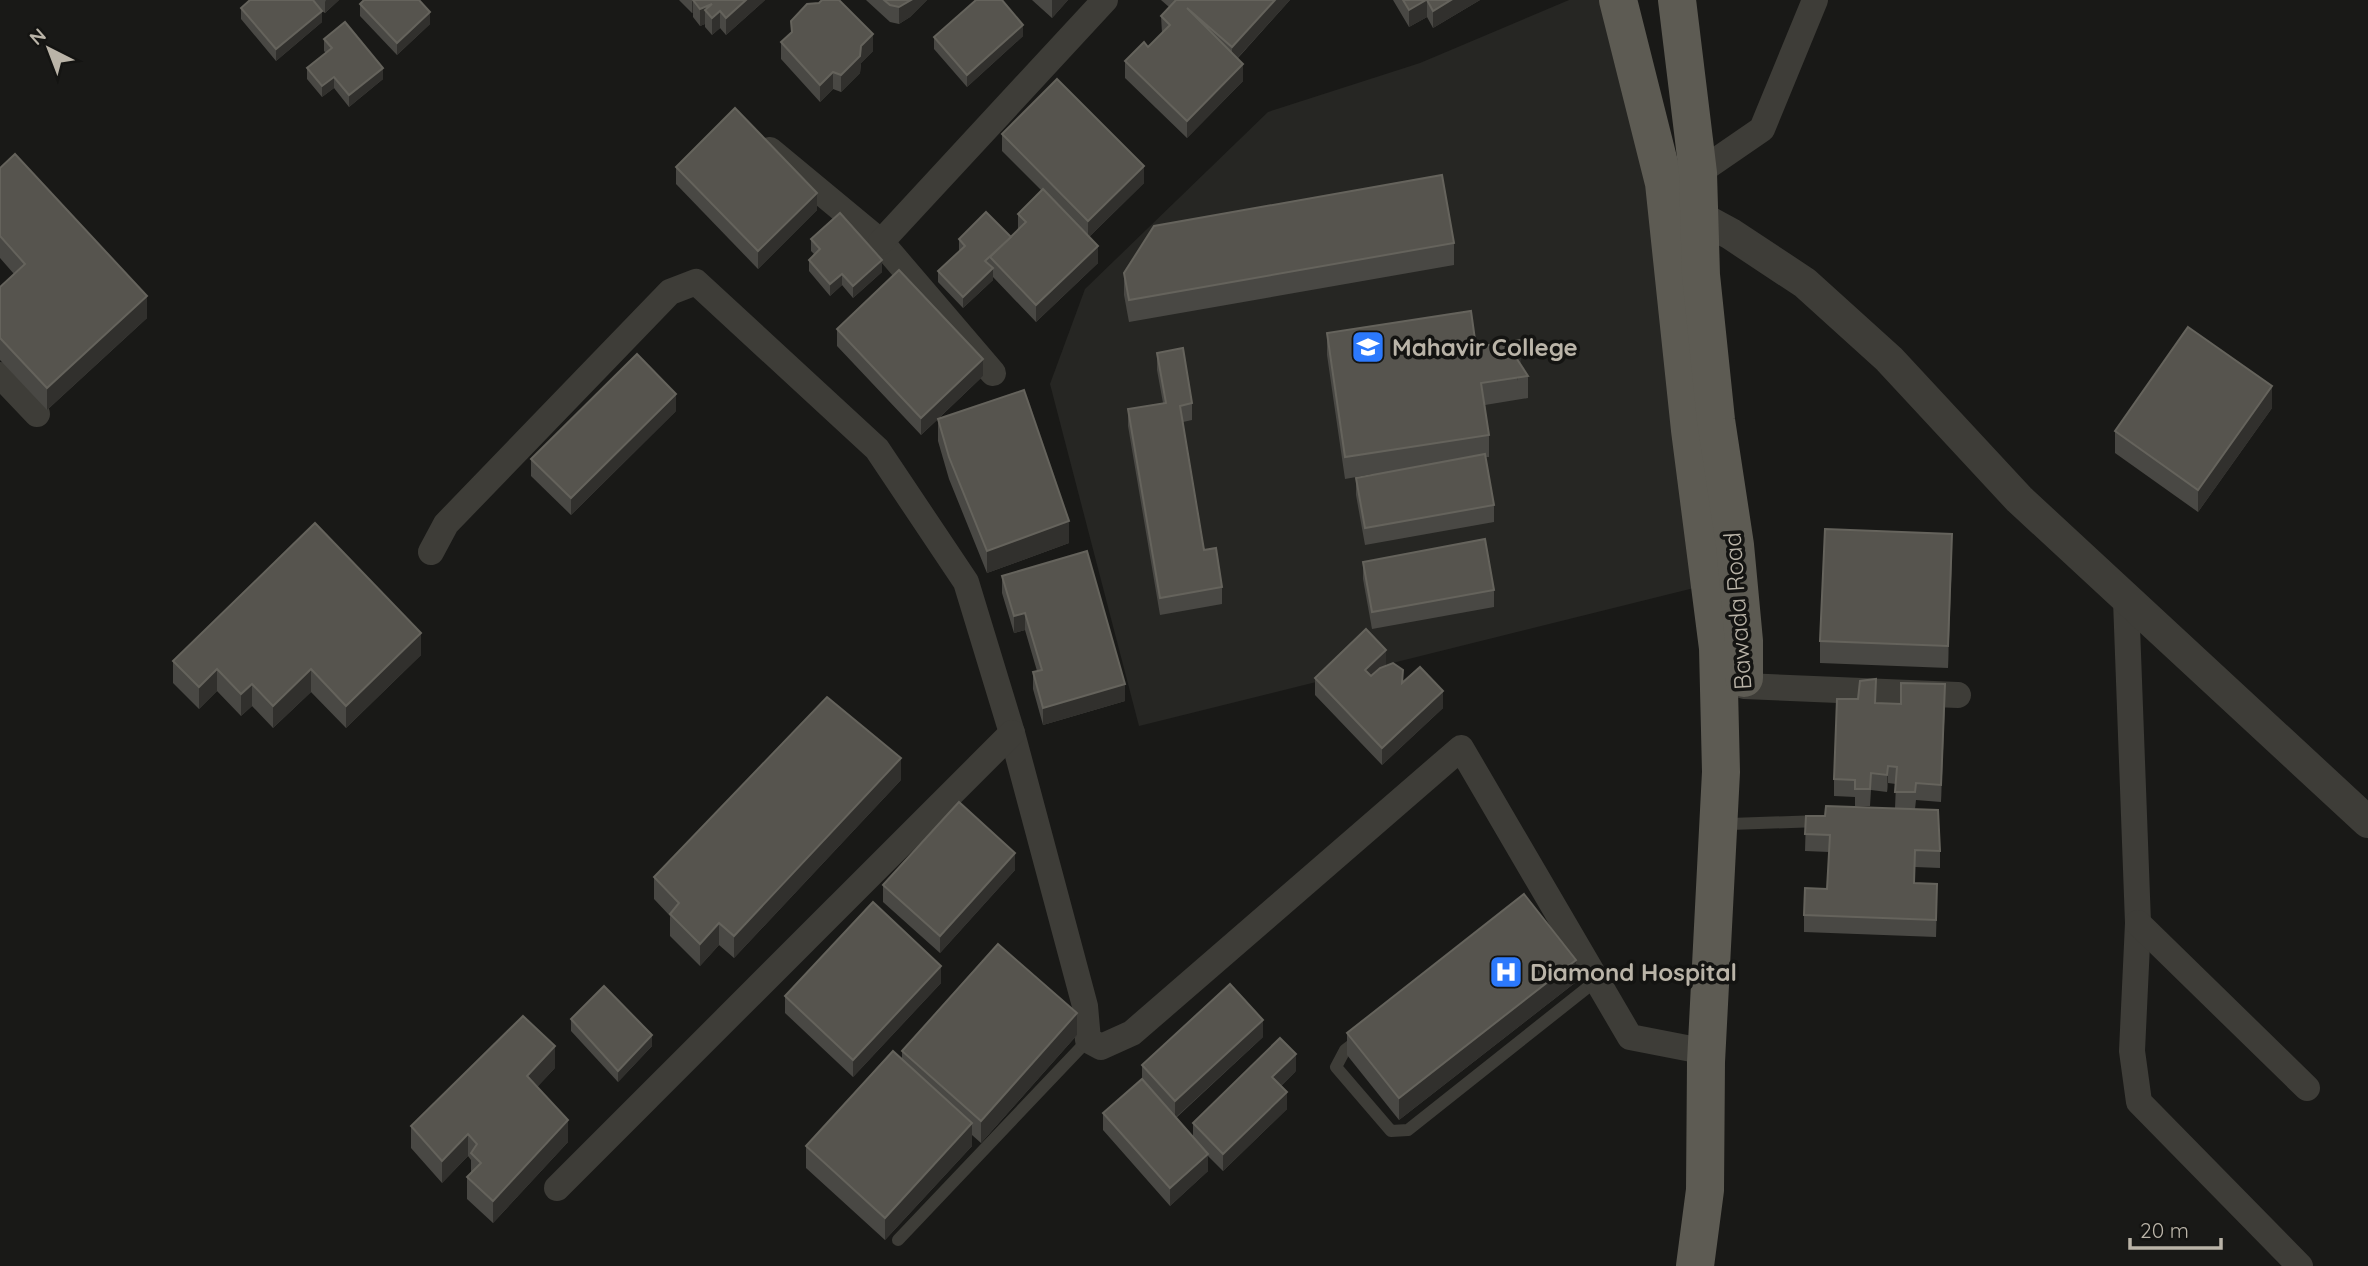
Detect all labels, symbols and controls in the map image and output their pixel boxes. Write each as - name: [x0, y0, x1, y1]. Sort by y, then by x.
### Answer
- north arrow: [14, 14, 84, 84]
- text: N: [24, 23, 51, 50]
- school or university icon: Mahavir College: [1349, 328, 1387, 366]
- place label: Mahavir College: [1392, 332, 1578, 362]
- street label: Bawada Road: [1717, 531, 1757, 691]
- hospital icon: Diamond Hospital: [1487, 953, 1525, 991]
- place label: Diamond Hospital: [1530, 957, 1737, 987]
- scale bar: [2130, 1206, 2221, 1250]
- text: 20 m: [2140, 1217, 2189, 1243]

